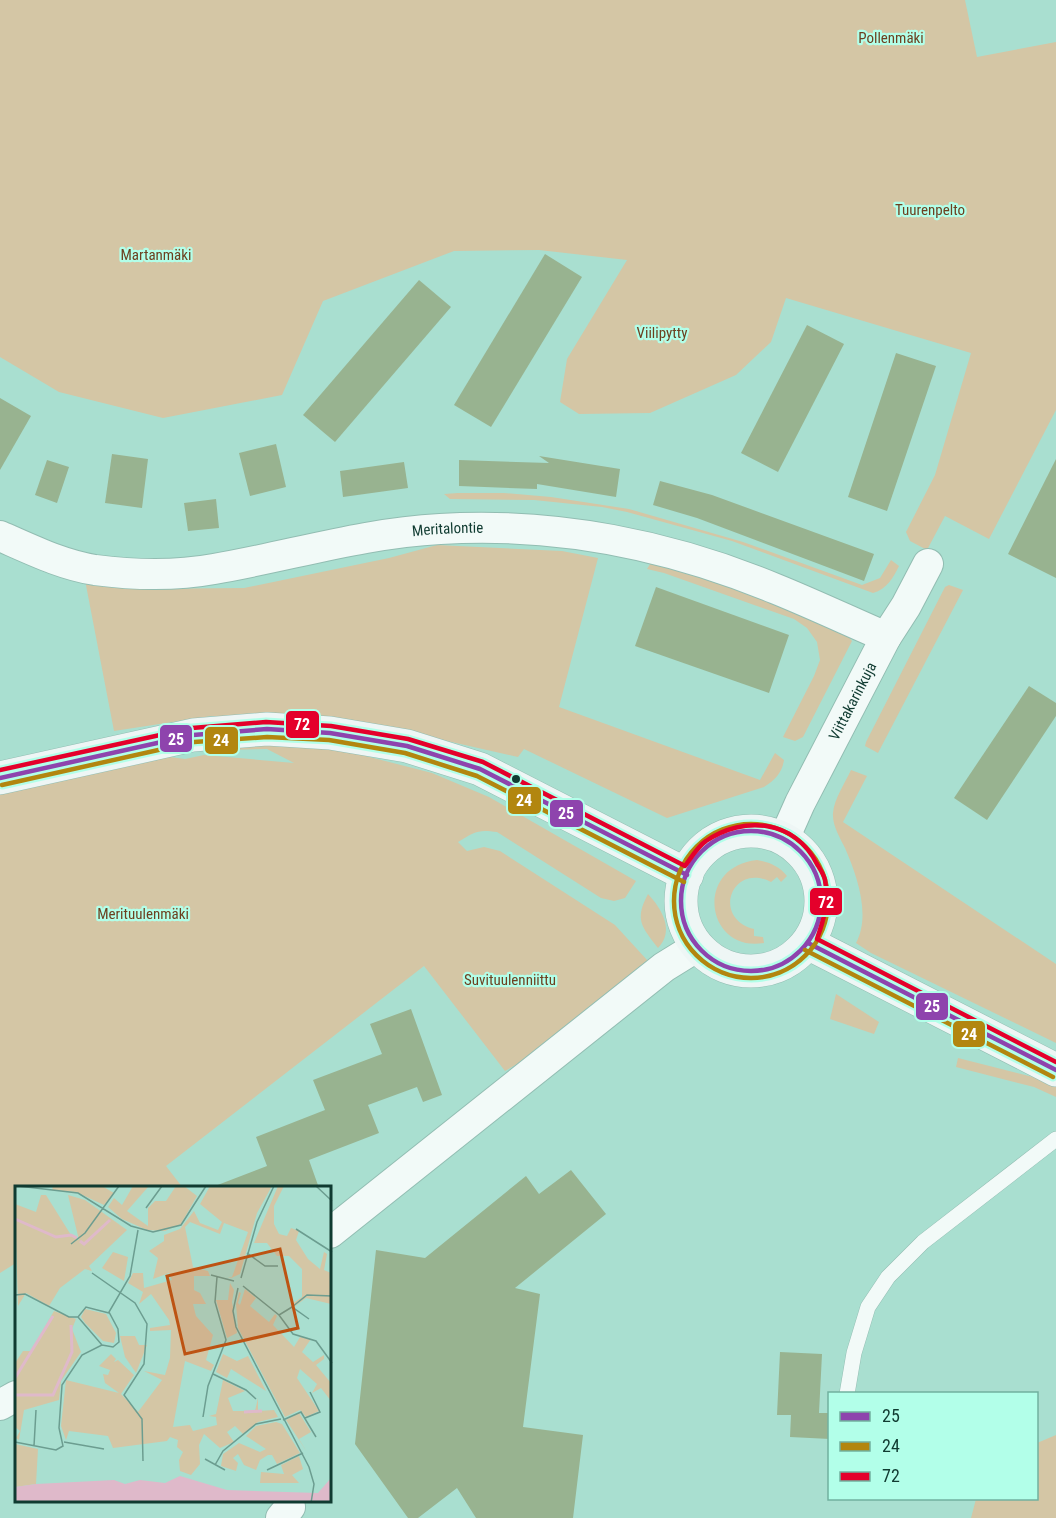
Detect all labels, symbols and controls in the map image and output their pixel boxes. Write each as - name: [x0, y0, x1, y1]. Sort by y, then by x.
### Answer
- park label: Pollenmäki: [858, 29, 924, 47]
- park label: Tuurenpelto: [895, 201, 965, 219]
- park label: Martanmäki: [120, 246, 192, 264]
- park label: Viilipytty: [637, 324, 687, 342]
- street label: Meritalontie: [411, 519, 483, 540]
- street label: Viittakarinkuja: [825, 659, 880, 743]
- line badge: 72: [285, 710, 320, 739]
- text: 72: [294, 715, 310, 734]
- line badge: 25: [159, 724, 193, 753]
- line badge: 24: [204, 726, 239, 755]
- text: 25: [168, 730, 184, 749]
- text: 24: [213, 731, 229, 750]
- unlabelled marker: [510, 773, 522, 785]
- line badge: 24: [507, 786, 542, 815]
- text: 24: [516, 791, 532, 810]
- line badge: 25: [549, 799, 584, 828]
- text: 25: [558, 804, 574, 823]
- line badge: 72: [809, 887, 843, 916]
- text: 72: [818, 893, 834, 912]
- park label: Merituulenmäki: [97, 905, 189, 923]
- park label: Suvituulenniittu: [464, 971, 556, 989]
- line badge: 25: [915, 992, 949, 1021]
- text: 25: [924, 997, 940, 1016]
- line badge: 24: [952, 1020, 986, 1048]
- text: 24: [961, 1025, 977, 1044]
- inset map: [15, 1186, 332, 1503]
- legend: [828, 1392, 1038, 1500]
- text: 25: [882, 1405, 900, 1426]
- text: 24: [882, 1435, 900, 1456]
- text: 72: [882, 1465, 900, 1486]

